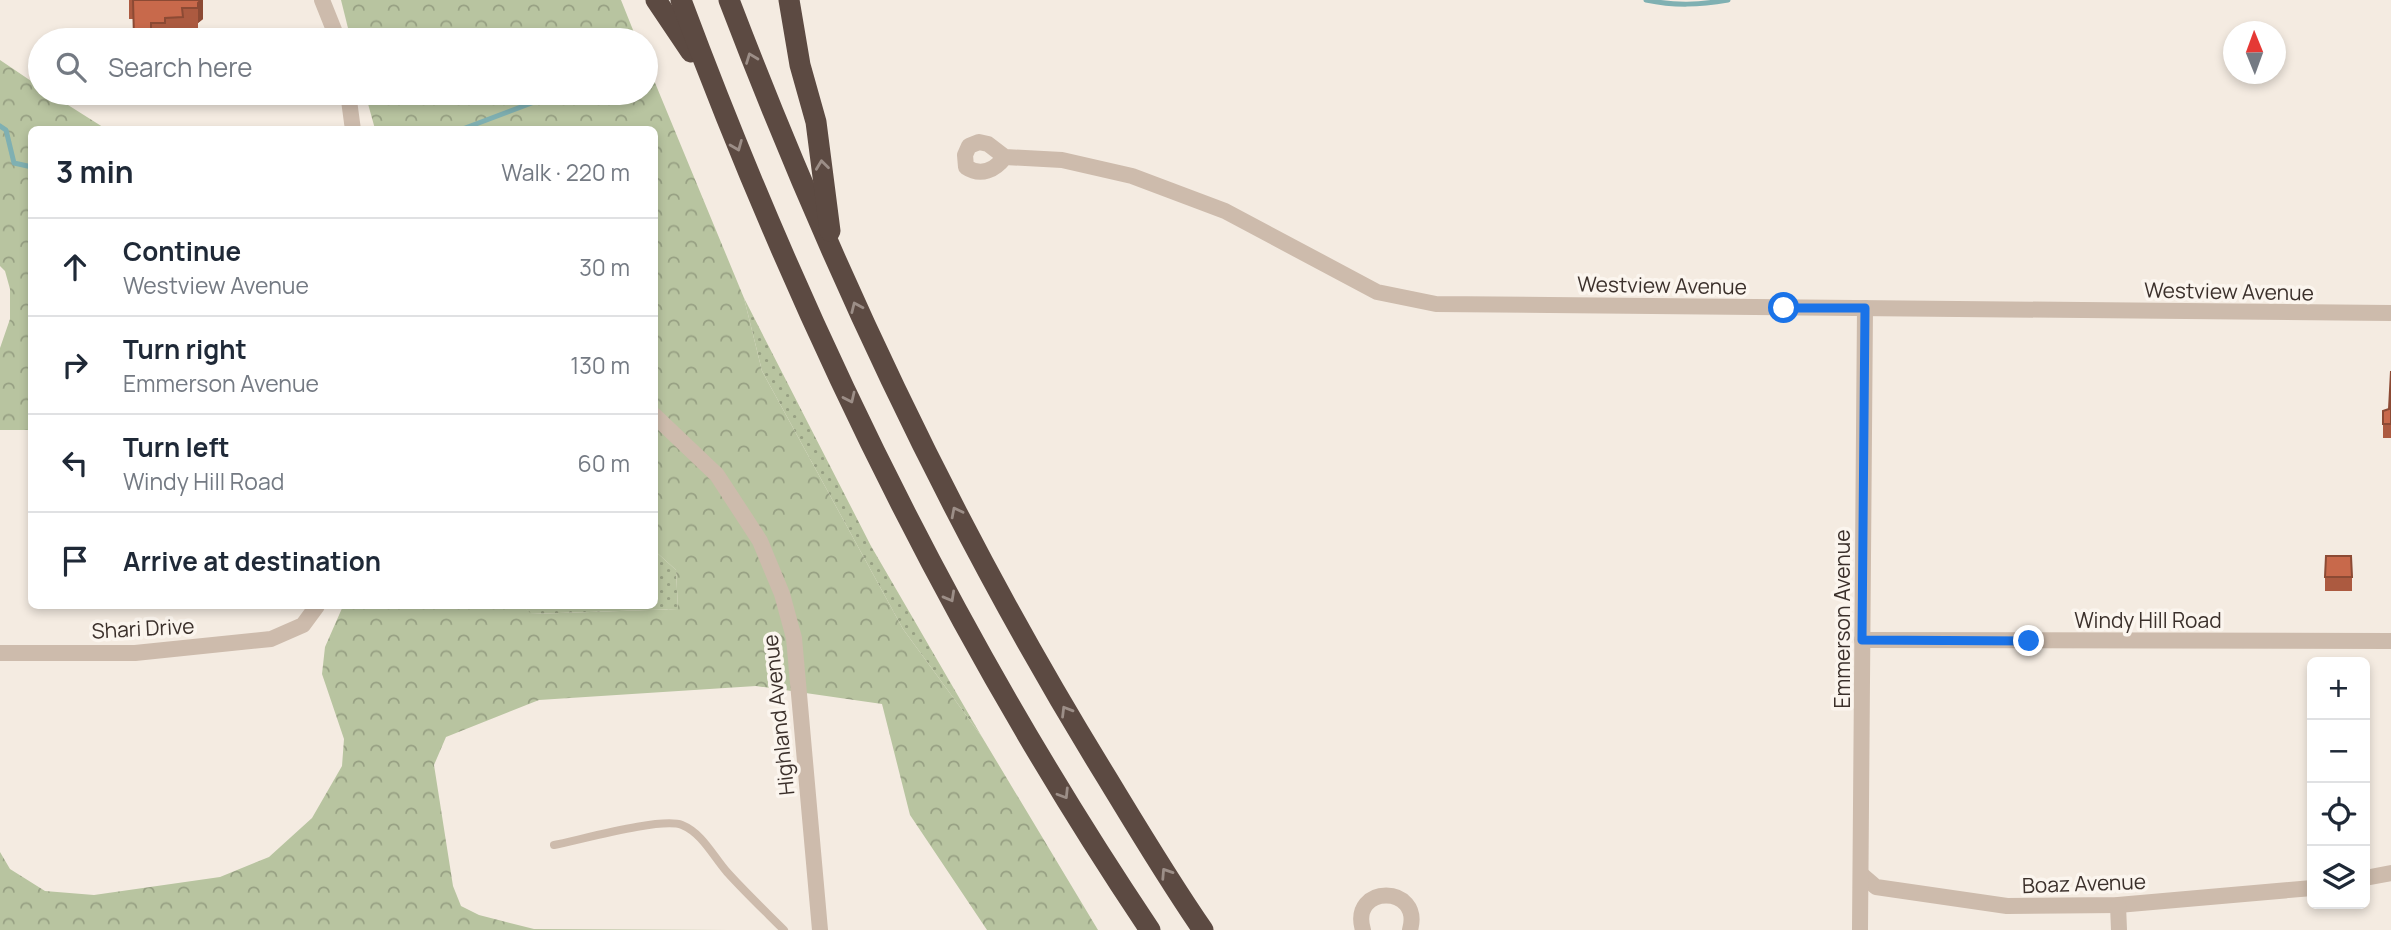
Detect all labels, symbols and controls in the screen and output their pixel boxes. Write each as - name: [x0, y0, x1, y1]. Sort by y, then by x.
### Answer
- north arrow: [2223, 21, 2286, 84]
- search box: [28, 28, 658, 105]
- icon: search: [52, 48, 90, 86]
- text: Search here: [108, 49, 253, 85]
- one-way arrow: [746, 53, 760, 65]
- one-way arrow: [729, 138, 743, 151]
- text: 3 min: [56, 151, 134, 192]
- text: Walk · 220 m: [501, 156, 630, 188]
- one-way arrow: [814, 159, 829, 171]
- text: Continue: [123, 233, 241, 269]
- icon: ahead: [56, 248, 94, 286]
- text: 30 m: [579, 251, 630, 283]
- text: Westview Avenue: [123, 269, 309, 301]
- street label: Westview Avenue: [1577, 270, 1747, 300]
- street label: Westview Avenue: [2144, 276, 2314, 306]
- route start: [1768, 292, 1799, 323]
- one-way arrow: [850, 302, 864, 314]
- text: Turn right: [123, 331, 247, 367]
- icon: right: [56, 346, 94, 384]
- text: 130 m: [570, 349, 630, 381]
- text: Emmerson Avenue: [123, 367, 319, 399]
- one-way arrow: [841, 391, 855, 403]
- text: Turn left: [123, 429, 230, 465]
- icon: left: [56, 444, 94, 482]
- text: 60 m: [578, 447, 630, 479]
- text: Windy Hill Road: [123, 465, 284, 497]
- one-way arrow: [950, 507, 964, 519]
- street label: Emmerson Avenue: [1828, 530, 1856, 708]
- icon: arrive: [56, 542, 94, 580]
- text: Arrive at destination: [123, 543, 381, 579]
- one-way arrow: [942, 590, 955, 602]
- street label: Windy Hill Road: [2074, 606, 2222, 634]
- street label: Shari Drive: [91, 611, 195, 645]
- route end: [2013, 625, 2044, 656]
- street label: Highland Avenue: [756, 633, 800, 797]
- map controls: [2307, 657, 2370, 909]
- button: +: [2307, 657, 2370, 720]
- one-way arrow: [1061, 705, 1074, 718]
- button: −: [2307, 720, 2370, 783]
- button: locate: [2307, 783, 2370, 846]
- one-way arrow: [1056, 786, 1069, 799]
- button: layers: [2307, 846, 2370, 909]
- street label: Boaz Avenue: [2021, 867, 2147, 899]
- one-way arrow: [1161, 868, 1174, 881]

